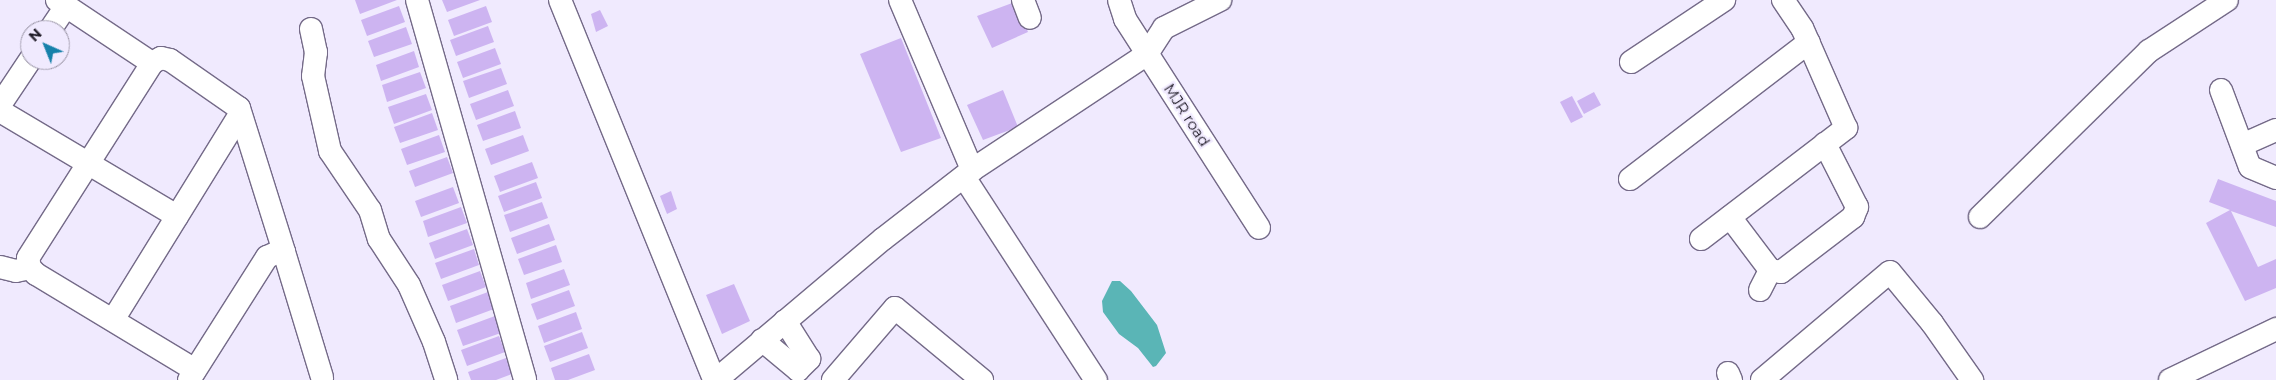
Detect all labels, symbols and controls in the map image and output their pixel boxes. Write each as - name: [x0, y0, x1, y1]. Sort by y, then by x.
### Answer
- north arrow: [20, 20, 70, 70]
- text: N: [25, 25, 46, 45]
- street label: MJR road: [1160, 80, 1214, 150]

